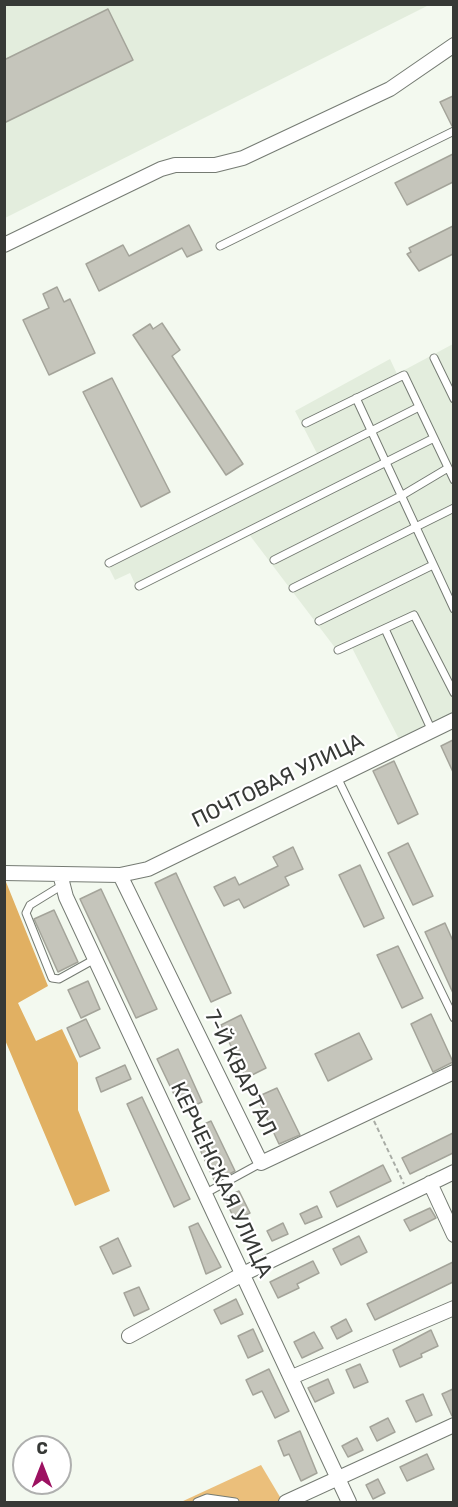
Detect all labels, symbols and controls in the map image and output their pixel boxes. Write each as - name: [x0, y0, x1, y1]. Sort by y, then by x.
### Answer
- street label: ПОЧТОВАЯ УЛИЦА: [188, 728, 368, 834]
- street label: 7-Й КВАРТАЛ: [199, 1006, 281, 1140]
- street label: КЕРЧЕНСКАЯ УЛИЦА: [165, 1078, 277, 1282]
- north arrow: [12, 1435, 72, 1495]
- text: С: [36, 1439, 48, 1458]

